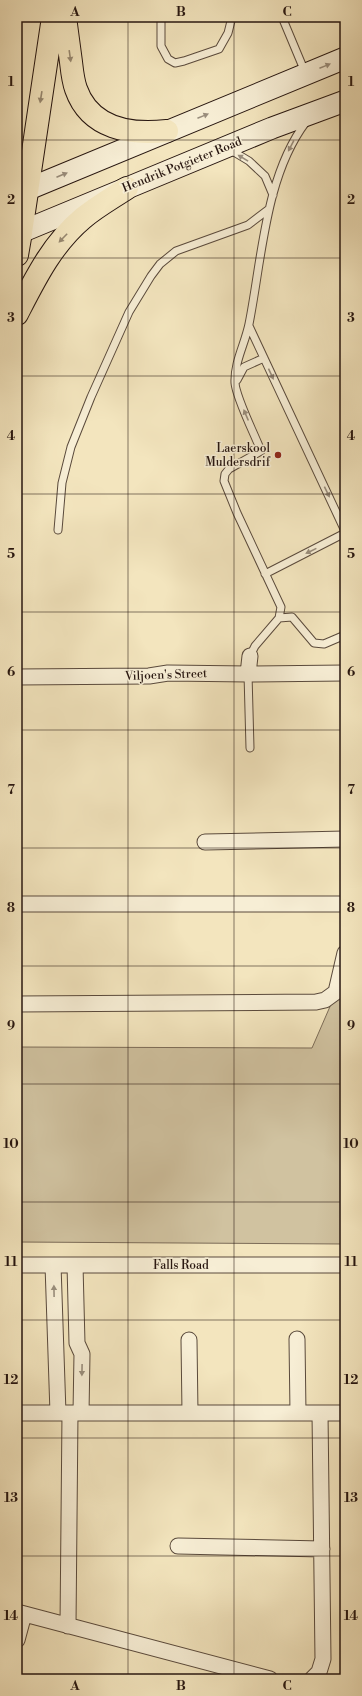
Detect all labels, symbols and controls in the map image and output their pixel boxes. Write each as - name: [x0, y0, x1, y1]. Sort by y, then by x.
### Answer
- text: A: [69, 4, 80, 20]
- text: B: [176, 4, 186, 20]
- text: C: [282, 4, 292, 20]
- one-way arrow: [67, 50, 73, 62]
- one-way arrow: [320, 63, 331, 69]
- text: 1: [8, 74, 15, 90]
- text: 1: [348, 74, 355, 90]
- one-way arrow: [38, 91, 44, 103]
- one-way arrow: [198, 113, 210, 119]
- street label: Hendrik Potgieter Road: [120, 134, 244, 196]
- one-way arrow: [287, 140, 294, 152]
- one-way arrow: [237, 154, 249, 161]
- one-way arrow: [57, 171, 69, 177]
- text: 2: [7, 192, 15, 208]
- text: 2: [347, 192, 355, 208]
- one-way arrow: [59, 233, 68, 243]
- text: 3: [7, 310, 15, 326]
- text: 3: [347, 310, 355, 326]
- one-way arrow: [268, 368, 274, 380]
- one-way arrow: [243, 408, 249, 420]
- text: 4: [7, 428, 16, 444]
- text: 4: [347, 428, 356, 444]
- place label: Laerskool Muldersdrif: [205, 441, 271, 470]
- marker: Laerskool Muldersdrif: [273, 450, 283, 460]
- one-way arrow: [324, 486, 330, 497]
- text: 5: [7, 546, 15, 562]
- text: 5: [347, 546, 355, 562]
- one-way arrow: [305, 548, 316, 554]
- text: 6: [7, 664, 15, 680]
- text: 6: [347, 664, 355, 680]
- street label: Viljoen's Street: [124, 666, 208, 684]
- text: 7: [7, 782, 15, 798]
- text: 7: [347, 782, 355, 798]
- text: 8: [7, 900, 15, 916]
- text: 8: [347, 900, 355, 916]
- text: 9: [7, 1018, 15, 1034]
- text: 9: [347, 1018, 355, 1034]
- text: 10: [3, 1136, 19, 1152]
- text: 10: [343, 1136, 359, 1152]
- text: 11: [5, 1254, 18, 1270]
- text: 11: [345, 1254, 358, 1270]
- street label: Falls Road: [153, 1258, 209, 1273]
- one-way arrow: [51, 1284, 57, 1297]
- one-way arrow: [79, 1364, 85, 1377]
- text: 12: [4, 1372, 18, 1388]
- text: 12: [344, 1372, 358, 1388]
- text: 13: [4, 1490, 18, 1506]
- text: 13: [344, 1490, 358, 1506]
- text: 14: [4, 1608, 18, 1624]
- text: 14: [344, 1608, 358, 1624]
- text: A: [69, 1678, 80, 1694]
- text: B: [176, 1678, 186, 1694]
- text: C: [282, 1678, 292, 1694]

